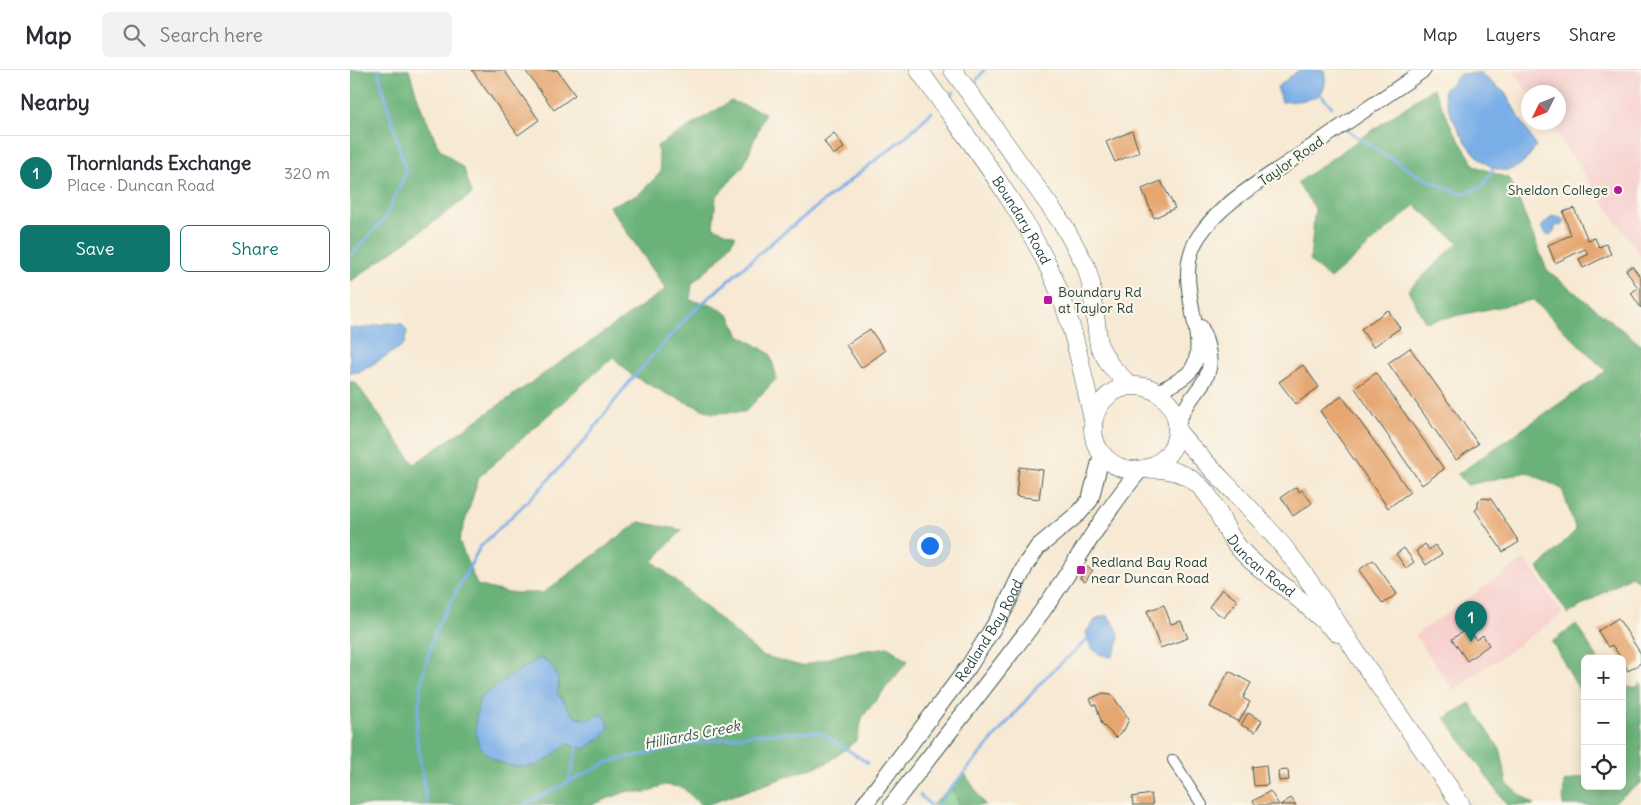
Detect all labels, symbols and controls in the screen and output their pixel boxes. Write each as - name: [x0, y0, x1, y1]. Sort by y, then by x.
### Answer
- search box: [102, 12, 452, 57]
- text: Map: [25, 20, 72, 50]
- icon: search: [120, 21, 148, 49]
- text: Search here: [160, 23, 263, 47]
- text: Map: [1422, 23, 1457, 46]
- text: Layers: [1485, 23, 1541, 46]
- text: Share: [1569, 23, 1616, 46]
- north arrow: [1521, 85, 1566, 130]
- text: Nearby: [20, 89, 90, 116]
- street label: Taylor Road: [1255, 132, 1327, 190]
- text: Thornlands Exchange: [67, 151, 251, 175]
- text: 1: [33, 163, 39, 183]
- text: 320 m: [284, 163, 330, 183]
- street label: Boundary Road: [988, 173, 1055, 267]
- text: Place · Duncan Road: [67, 175, 215, 195]
- place label: Sheldon College: [1508, 181, 1608, 199]
- marker: Sheldon College: [1612, 184, 1624, 196]
- button: Save: [20, 225, 170, 272]
- button: Share: [180, 225, 330, 272]
- place label: Boundary Rd at Taylor Rd: [1058, 283, 1142, 317]
- marker: Boundary Rd at Taylor Rd: [1042, 294, 1054, 306]
- street label: Duncan Road: [1223, 531, 1299, 601]
- your location: [917, 533, 943, 559]
- place label: Redland Bay Road near Duncan Road: [1091, 553, 1209, 587]
- marker: Redland Bay Road near Duncan Road: [1075, 564, 1087, 576]
- street label: Redland Bay Road: [951, 576, 1026, 685]
- pin: 1: [1455, 601, 1487, 642]
- map controls: [1581, 655, 1626, 790]
- button: +: [1581, 655, 1626, 700]
- button: −: [1581, 700, 1626, 745]
- water label: Hilliards Creek: [642, 716, 743, 753]
- button: locate: [1581, 745, 1626, 790]

